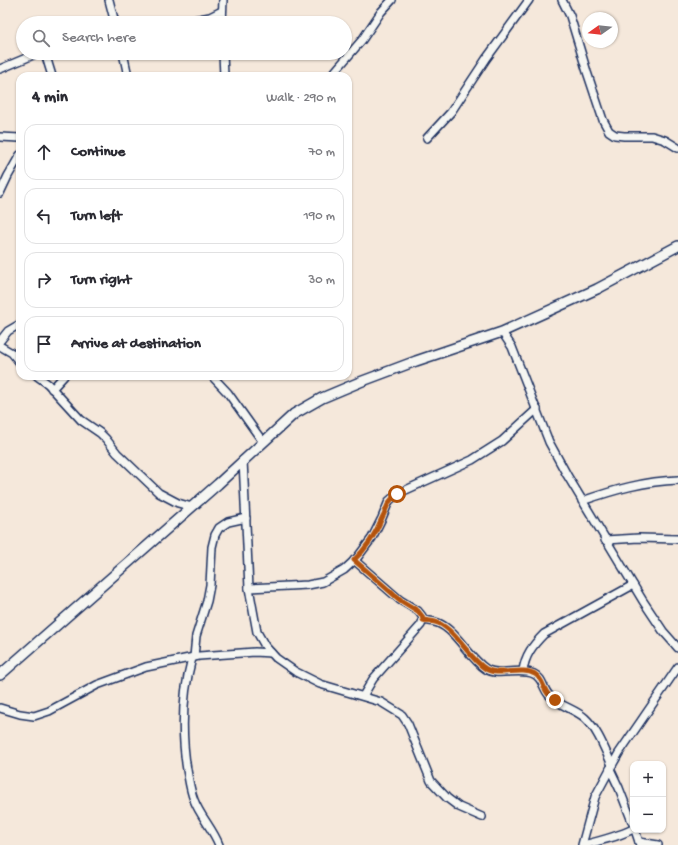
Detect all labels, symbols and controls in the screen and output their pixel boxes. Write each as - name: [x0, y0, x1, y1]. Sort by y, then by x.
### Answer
- north arrow: [582, 12, 618, 48]
- search box: [16, 16, 352, 60]
- icon: search: [30, 27, 52, 49]
- text: Search here: [62, 29, 136, 47]
- text: 4 min: [32, 88, 68, 108]
- text: Walk · 290 m: [266, 91, 336, 106]
- icon: ahead: [33, 141, 55, 163]
- text: Continue: [71, 143, 125, 161]
- text: 70 m: [309, 145, 335, 160]
- icon: left: [33, 205, 55, 227]
- text: Turn left: [71, 207, 122, 225]
- text: 190 m: [304, 209, 335, 224]
- icon: right: [33, 269, 55, 291]
- text: Turn right: [71, 271, 131, 289]
- text: 30 m: [309, 273, 335, 288]
- icon: arrive: [33, 333, 55, 355]
- text: Arrive at destination: [71, 335, 201, 353]
- route start: [388, 485, 406, 503]
- route end: [546, 691, 564, 709]
- map controls: [630, 761, 666, 833]
- button: +: [630, 761, 666, 797]
- button: −: [630, 797, 666, 833]

